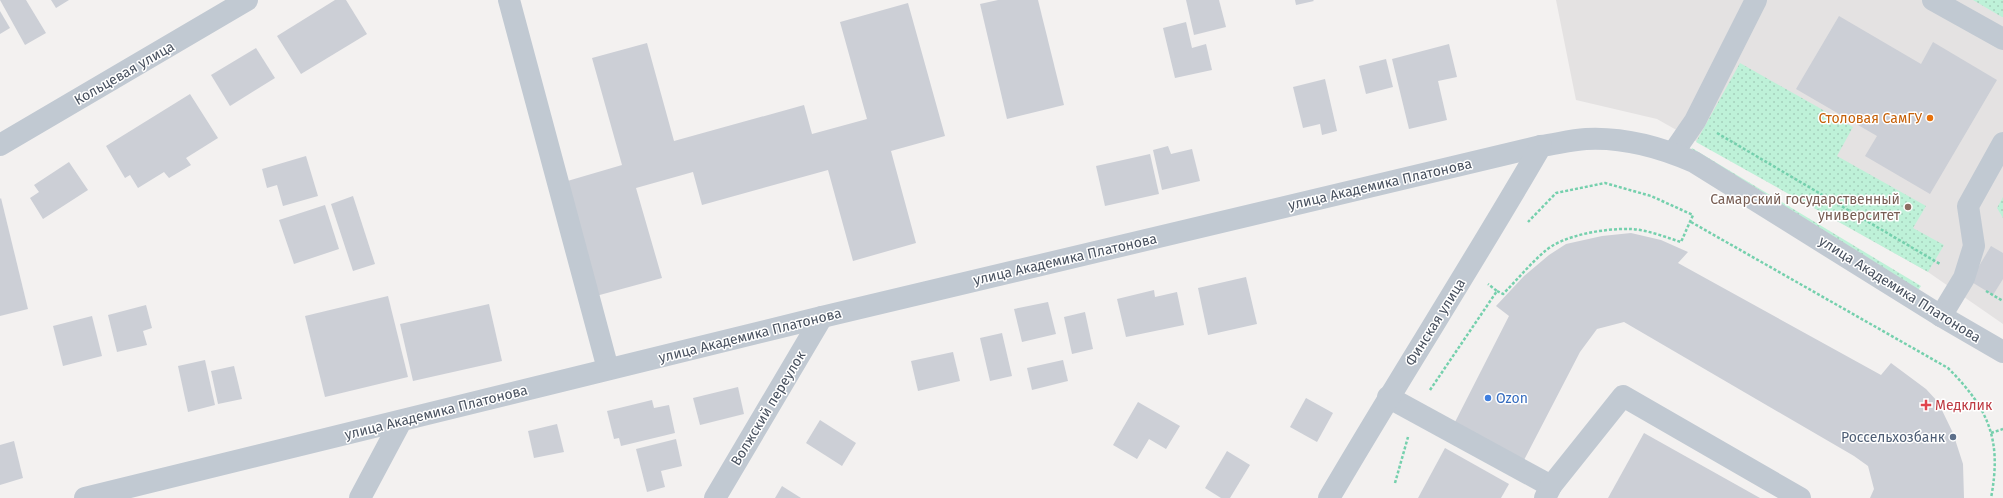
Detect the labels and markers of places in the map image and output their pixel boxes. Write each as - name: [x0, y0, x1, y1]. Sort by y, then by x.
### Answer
- place label: Столовая СамГУ: [1818, 110, 1922, 127]
- marker: Столовая СамГУ: [1925, 113, 1935, 123]
- place label: Самарский государственный университет: [1710, 191, 1901, 224]
- marker: Самарский государственный университет: [1903, 202, 1913, 212]
- place label: Ozon: [1496, 390, 1528, 407]
- marker: Ozon: [1483, 393, 1493, 403]
- place label: Медклик: [1935, 397, 1993, 414]
- marker: Медклик: [1920, 399, 1932, 411]
- place label: Россельхозбанк: [1841, 429, 1946, 446]
- marker: Россельхозбанк: [1948, 432, 1958, 442]

